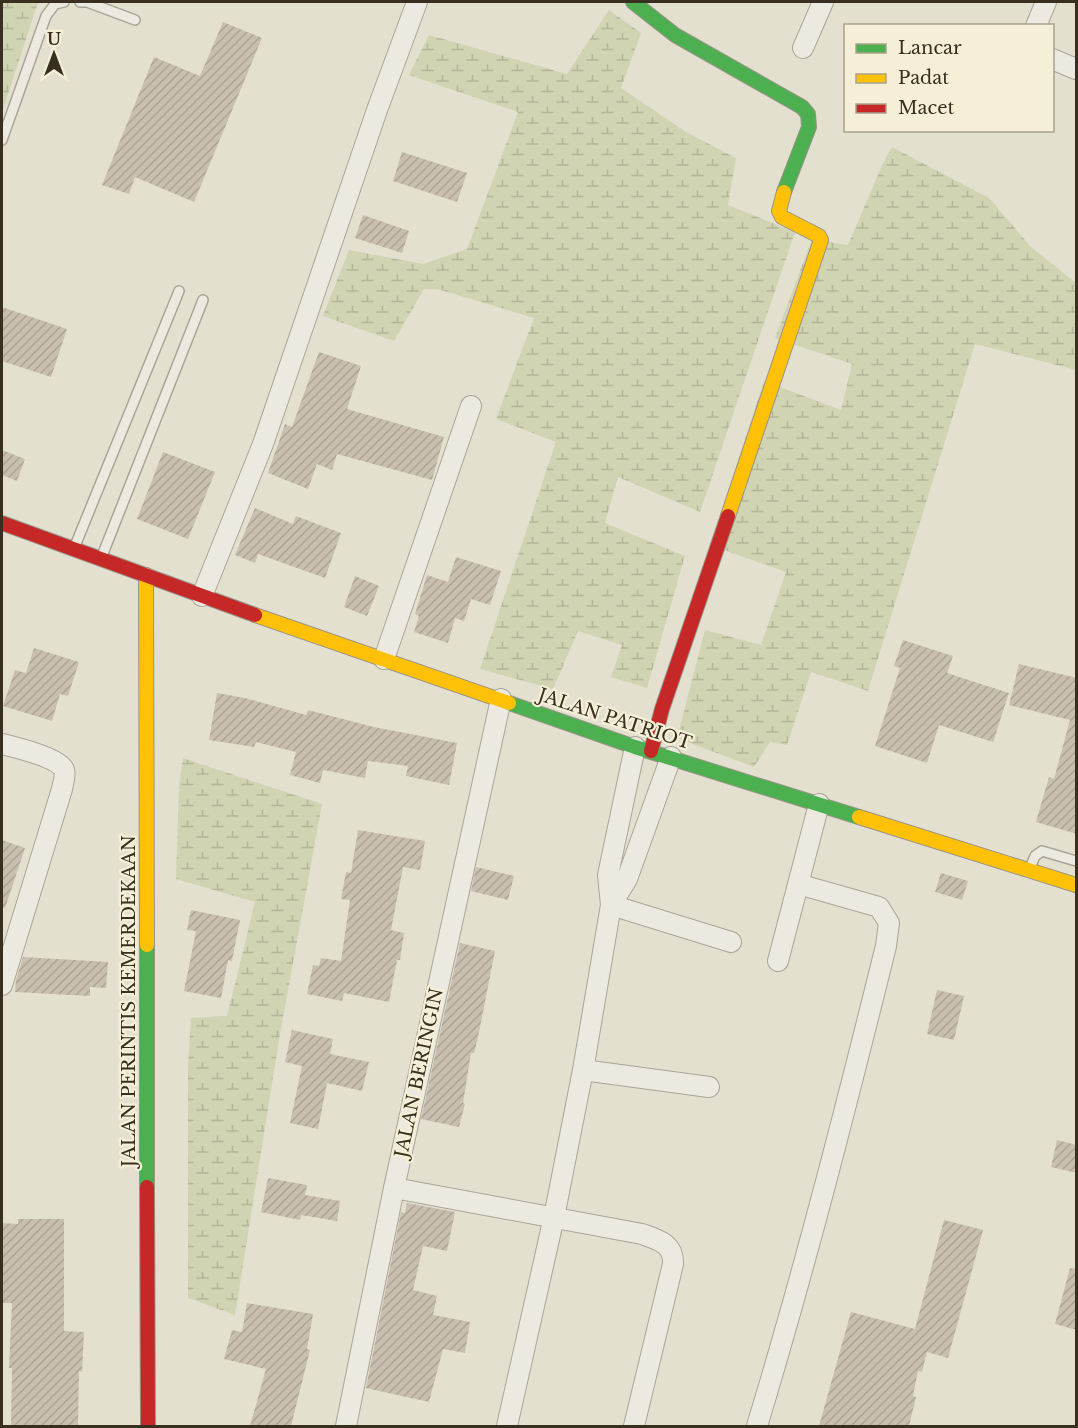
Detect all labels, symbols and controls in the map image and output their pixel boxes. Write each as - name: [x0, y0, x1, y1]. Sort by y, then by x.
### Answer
- north arrow: [24, 24, 84, 84]
- legend: [844, 24, 1054, 132]
- text: U: [47, 29, 61, 49]
- text: Lancar: [898, 37, 962, 59]
- text: Padat: [898, 67, 949, 89]
- text: Macet: [898, 97, 955, 119]
- street label: JALAN PATRIOT: [533, 683, 695, 754]
- street label: JALAN PERINTIS KEMERDEKAAN: [118, 835, 140, 1169]
- street label: JALAN BERINGIN: [390, 986, 448, 1162]

